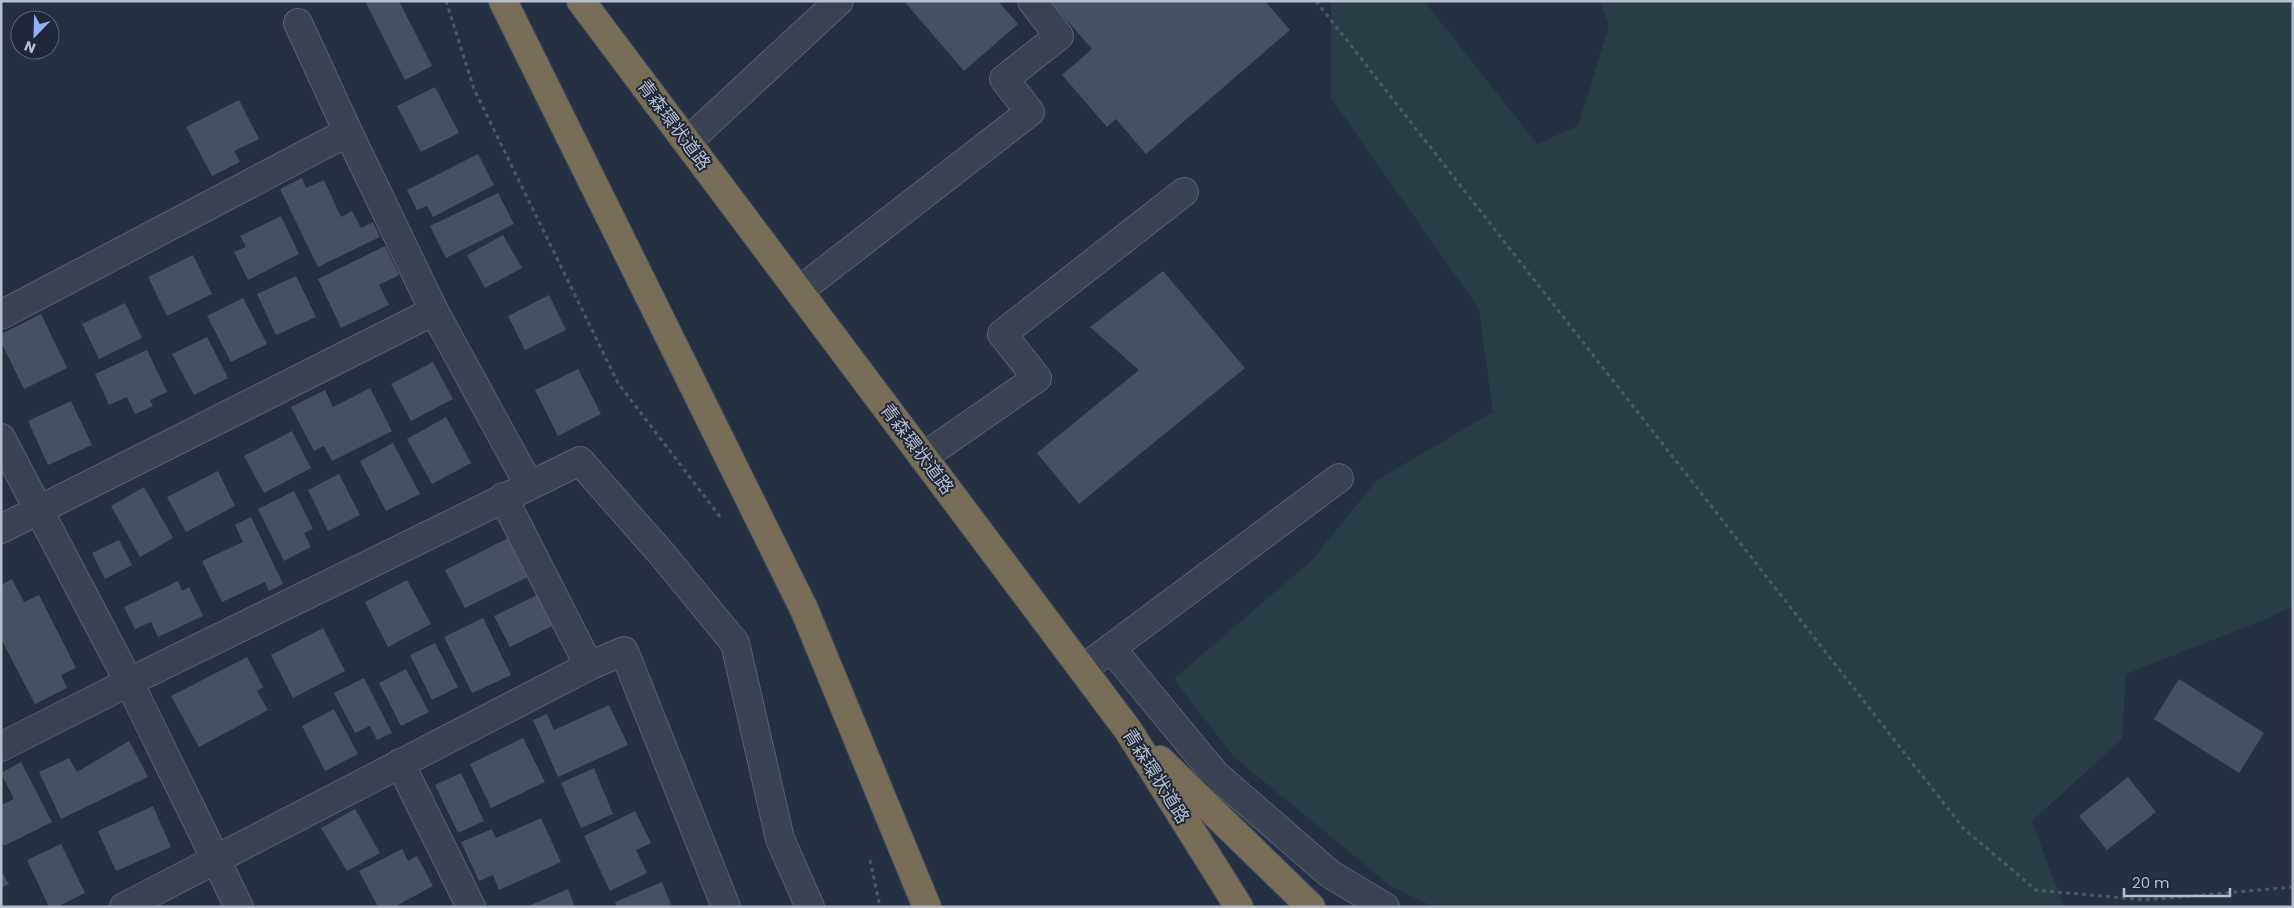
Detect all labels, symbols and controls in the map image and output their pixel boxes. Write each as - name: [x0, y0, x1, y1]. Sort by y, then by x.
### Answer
- north arrow: [10, 10, 60, 60]
- text: N: [21, 36, 39, 58]
- street label: 青森環状道路: [632, 74, 717, 175]
- street label: 青森環状道路: [875, 398, 960, 499]
- street label: 青森環状道路: [1117, 723, 1196, 828]
- scale bar: [2124, 866, 2230, 898]
- text: 20 m: [2132, 872, 2170, 893]

